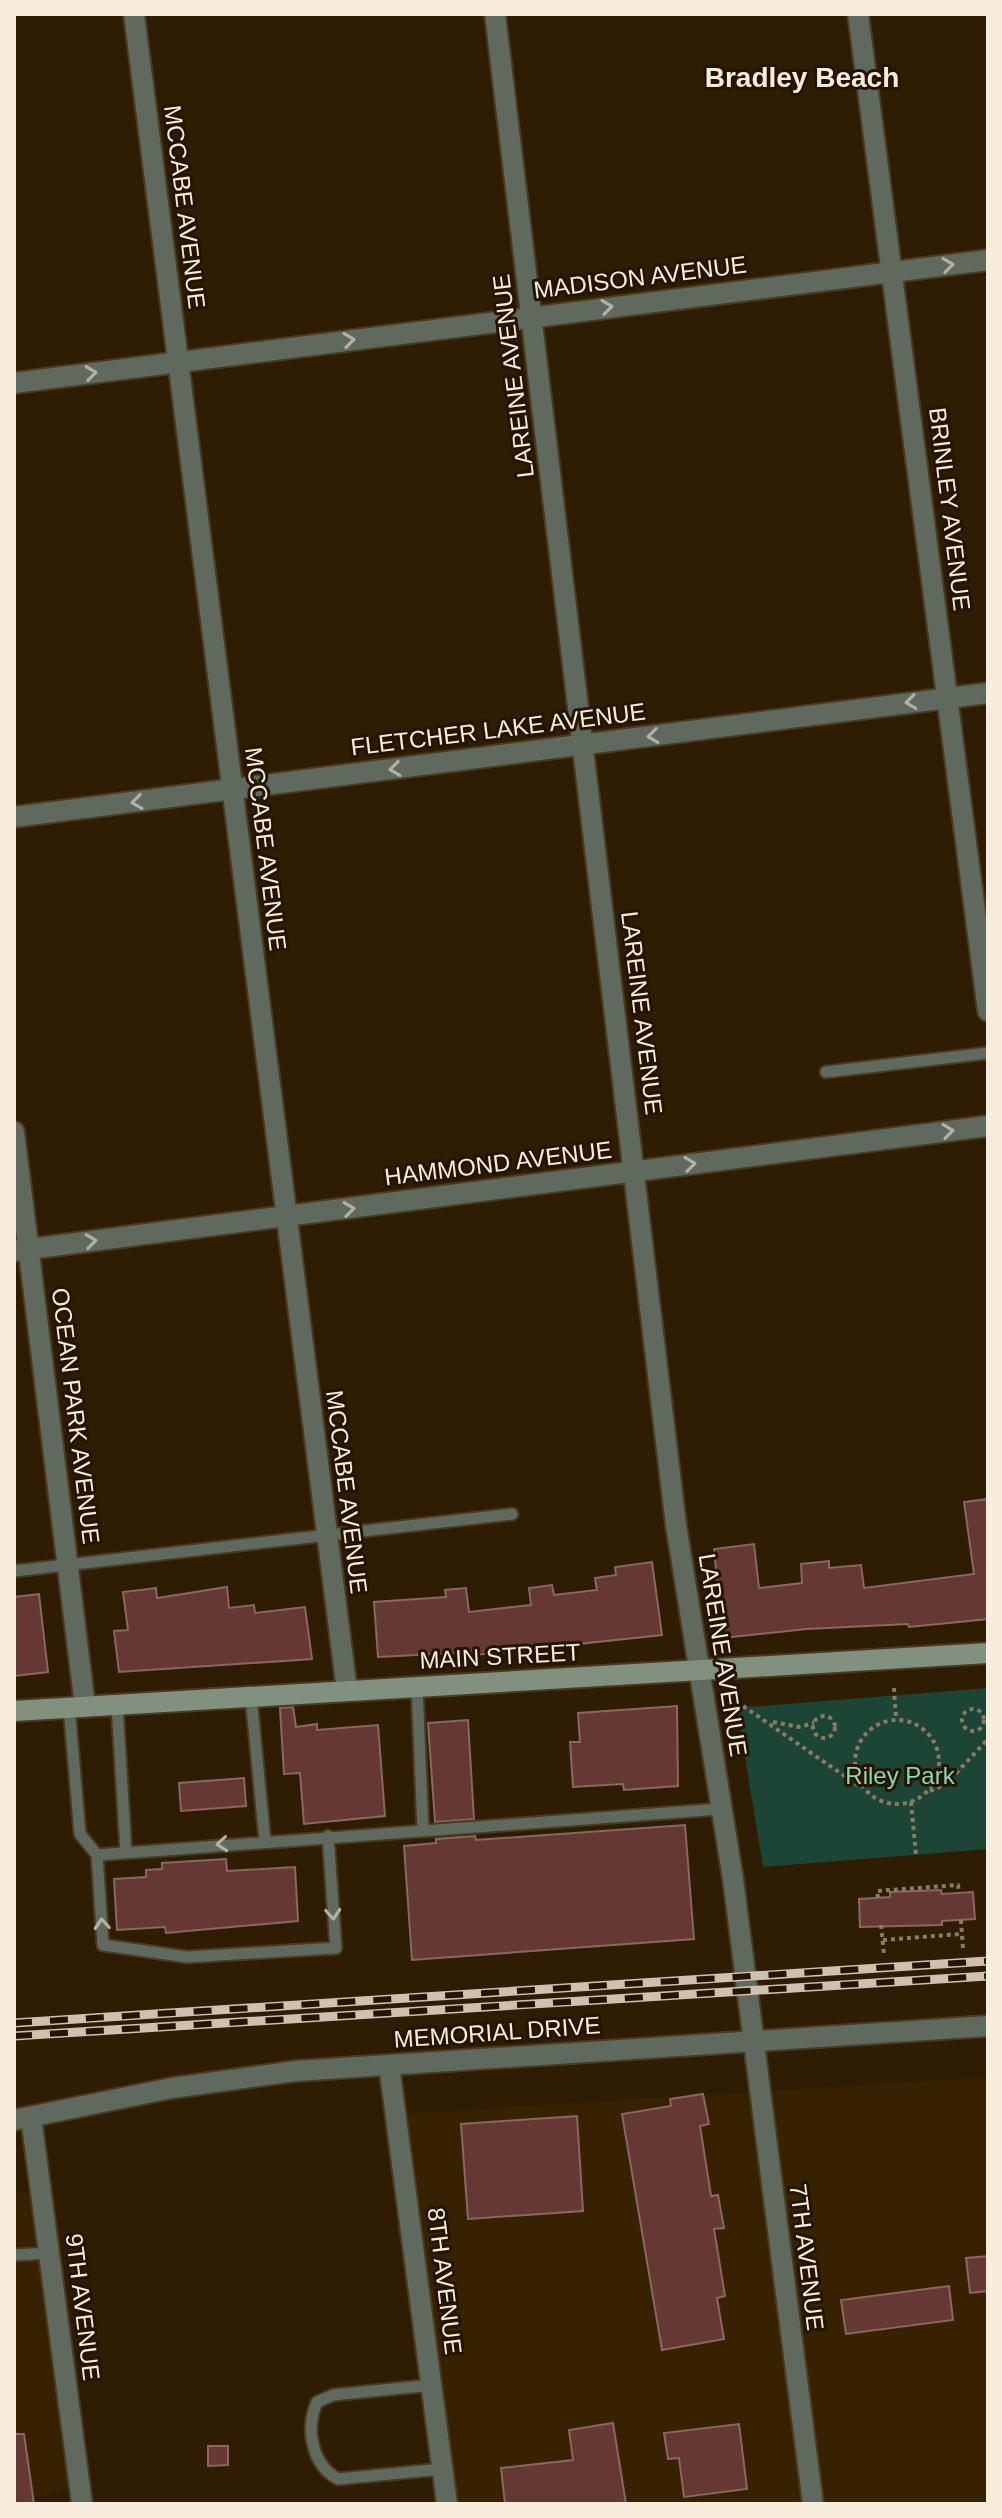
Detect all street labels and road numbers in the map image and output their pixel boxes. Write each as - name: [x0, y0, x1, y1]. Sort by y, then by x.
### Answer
- street label: MCCABE AVENUE: [159, 104, 211, 310]
- street label: MADISON AVENUE: [532, 251, 748, 303]
- street label: LAREINE AVENUE: [487, 273, 539, 479]
- street label: BRINLEY AVENUE: [924, 406, 976, 612]
- street label: FLETCHER LAKE AVENUE: [349, 698, 647, 760]
- street label: MCCABE AVENUE: [240, 746, 292, 952]
- street label: LAREINE AVENUE: [616, 910, 668, 1116]
- street label: HAMMOND AVENUE: [383, 1136, 613, 1190]
- street label: OCEAN PARK AVENUE: [47, 1286, 105, 1546]
- street label: MCCABE AVENUE: [321, 1389, 373, 1595]
- street label: LAREINE AVENUE: [694, 1552, 752, 1758]
- street label: MAIN STREET: [419, 1638, 582, 1674]
- street label: MEMORIAL DRIVE: [393, 2011, 601, 2053]
- street label: 7TH AVENUE: [785, 2182, 829, 2332]
- street label: 8TH AVENUE: [423, 2206, 467, 2356]
- street label: 9TH AVENUE: [61, 2232, 105, 2382]

